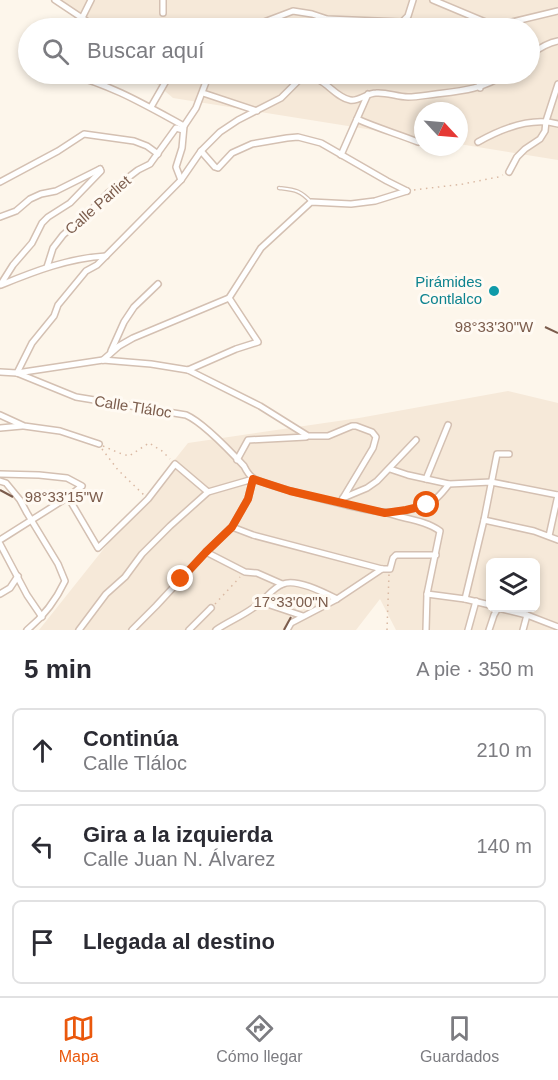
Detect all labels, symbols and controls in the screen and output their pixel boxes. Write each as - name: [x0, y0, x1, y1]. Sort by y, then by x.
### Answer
- search box: [18, 18, 540, 84]
- icon: search: [39, 35, 72, 68]
- text: Buscar aquí: [87, 38, 204, 63]
- north arrow: [414, 102, 468, 156]
- street label: Calle Parliet: [62, 171, 134, 238]
- place label: Pirámides Contlalco: [415, 273, 482, 307]
- marker: Pirámides Contlalco: [487, 284, 501, 298]
- text: 98°33'30"W: [455, 318, 534, 335]
- street label: Calle Tláloc: [93, 392, 173, 421]
- text: 98°33'15"W: [25, 488, 104, 505]
- route start: [413, 491, 439, 517]
- map controls: [486, 558, 540, 612]
- button: layers: [486, 558, 540, 612]
- route end: [167, 565, 193, 591]
- text: 17°33'00"N: [253, 593, 329, 610]
- text: 5 min: [24, 654, 92, 684]
- text: A pie · 350 m: [416, 658, 534, 680]
- text: Continúa: [83, 726, 178, 751]
- icon: ahead: [26, 734, 59, 767]
- text: 210 m: [476, 739, 532, 761]
- text: Calle Tláloc: [83, 752, 187, 774]
- text: Gira a la izquierda: [83, 822, 273, 847]
- icon: left: [26, 830, 59, 863]
- text: 140 m: [476, 835, 532, 857]
- text: Calle Juan N. Álvarez: [83, 848, 275, 870]
- icon: arrive: [26, 926, 59, 959]
- text: Llegada al destino: [83, 929, 275, 954]
- tab: Mapa: [59, 1012, 99, 1066]
- tab: Cómo llegar: [216, 1012, 303, 1066]
- tab: Guardados: [420, 1012, 499, 1066]

